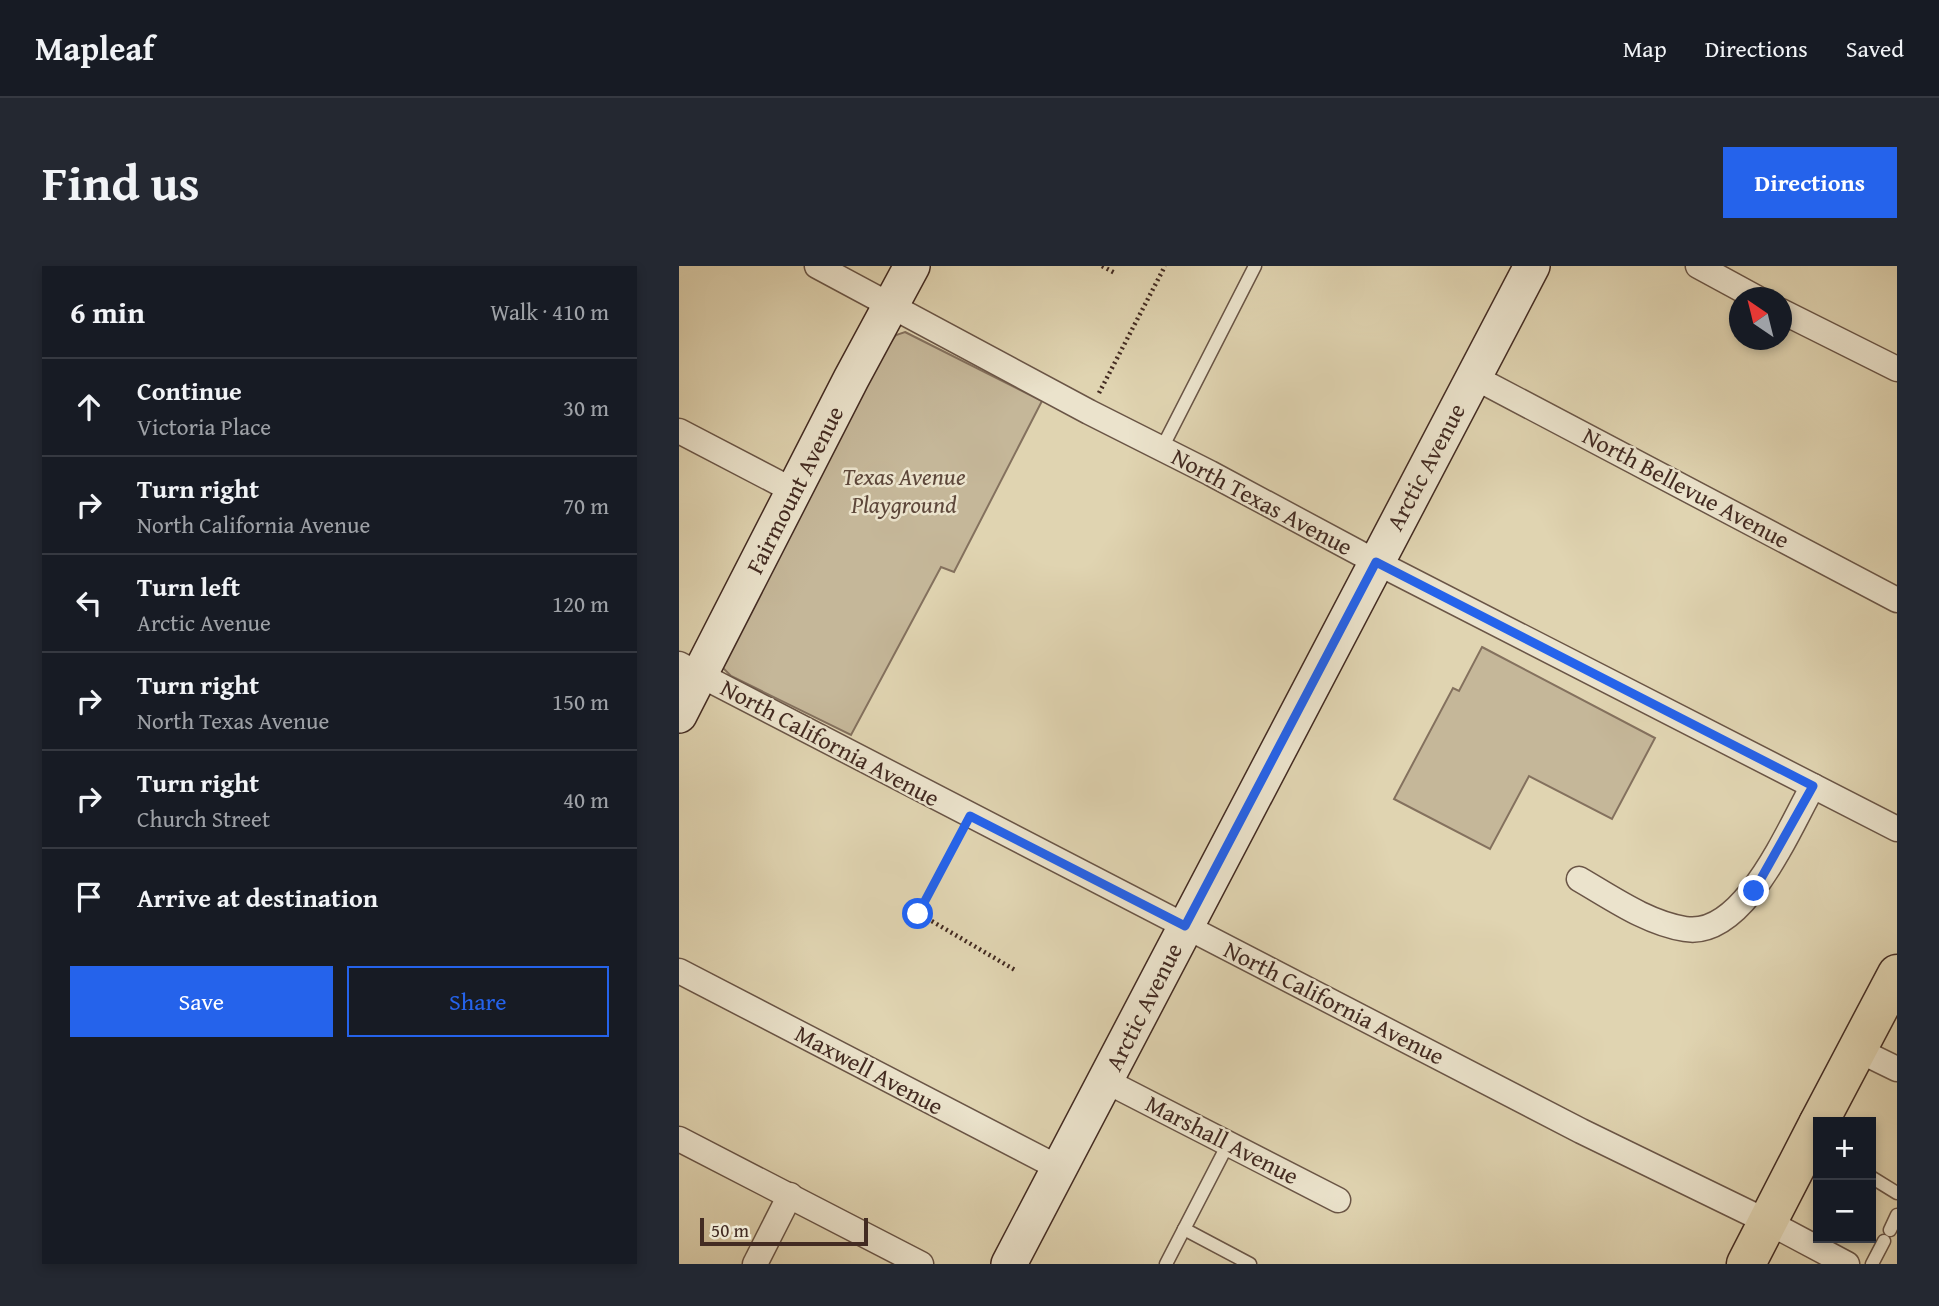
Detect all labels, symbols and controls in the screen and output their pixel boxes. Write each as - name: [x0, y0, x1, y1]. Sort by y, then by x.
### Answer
- text: Mapleaf: [35, 24, 154, 72]
- text: Map: [1623, 31, 1667, 66]
- text: Directions: [1705, 31, 1808, 66]
- text: Saved: [1846, 31, 1904, 66]
- text: Find us: [42, 146, 200, 218]
- button: Directions: [1723, 147, 1897, 218]
- north arrow: [1729, 287, 1792, 350]
- text: 6 min: [70, 290, 145, 334]
- text: Walk · 410 m: [490, 295, 609, 328]
- text: Continue: [137, 371, 242, 410]
- icon: ahead: [70, 388, 108, 426]
- text: 30 m: [563, 391, 609, 424]
- street label: Arctic Avenue: [1377, 397, 1474, 537]
- street label: Fairmount Avenue: [737, 400, 852, 580]
- text: Victoria Place: [137, 410, 271, 443]
- street label: North Bellevue Avenue: [1577, 418, 1796, 557]
- street label: North Texas Avenue: [1165, 439, 1359, 564]
- park label: Texas Avenue Playground: [842, 459, 966, 522]
- text: Turn right: [137, 469, 259, 508]
- icon: right: [70, 486, 108, 524]
- text: 70 m: [563, 489, 609, 522]
- text: North California Avenue: [137, 508, 370, 541]
- text: Turn left: [137, 567, 240, 606]
- icon: left: [70, 584, 108, 622]
- text: 120 m: [552, 587, 609, 620]
- text: Arctic Avenue: [137, 606, 271, 639]
- text: Turn right: [137, 665, 259, 704]
- street label: North California Avenue: [715, 670, 946, 815]
- icon: right: [70, 682, 108, 720]
- text: 150 m: [552, 685, 609, 718]
- text: North Texas Avenue: [137, 704, 329, 737]
- text: Turn right: [137, 763, 259, 802]
- icon: right: [70, 780, 108, 818]
- text: 40 m: [563, 783, 609, 816]
- text: Church Street: [137, 802, 270, 835]
- route end: [1738, 875, 1769, 906]
- icon: arrive: [70, 878, 108, 916]
- text: Arrive at destination: [137, 878, 378, 917]
- route start: [902, 898, 933, 929]
- street label: North California Avenue: [1218, 932, 1451, 1073]
- street label: Arctic Avenue: [1096, 937, 1191, 1077]
- button: Save: [70, 966, 333, 1037]
- button: Share: [347, 966, 609, 1037]
- street label: Maxwell Avenue: [789, 1016, 950, 1123]
- street label: Marshall Avenue: [1140, 1086, 1305, 1193]
- map controls: [1813, 1117, 1876, 1243]
- button: +: [1813, 1117, 1876, 1180]
- button: −: [1813, 1180, 1876, 1243]
- scale bar: [700, 1215, 868, 1247]
- text: 50 m: [711, 1216, 749, 1244]

